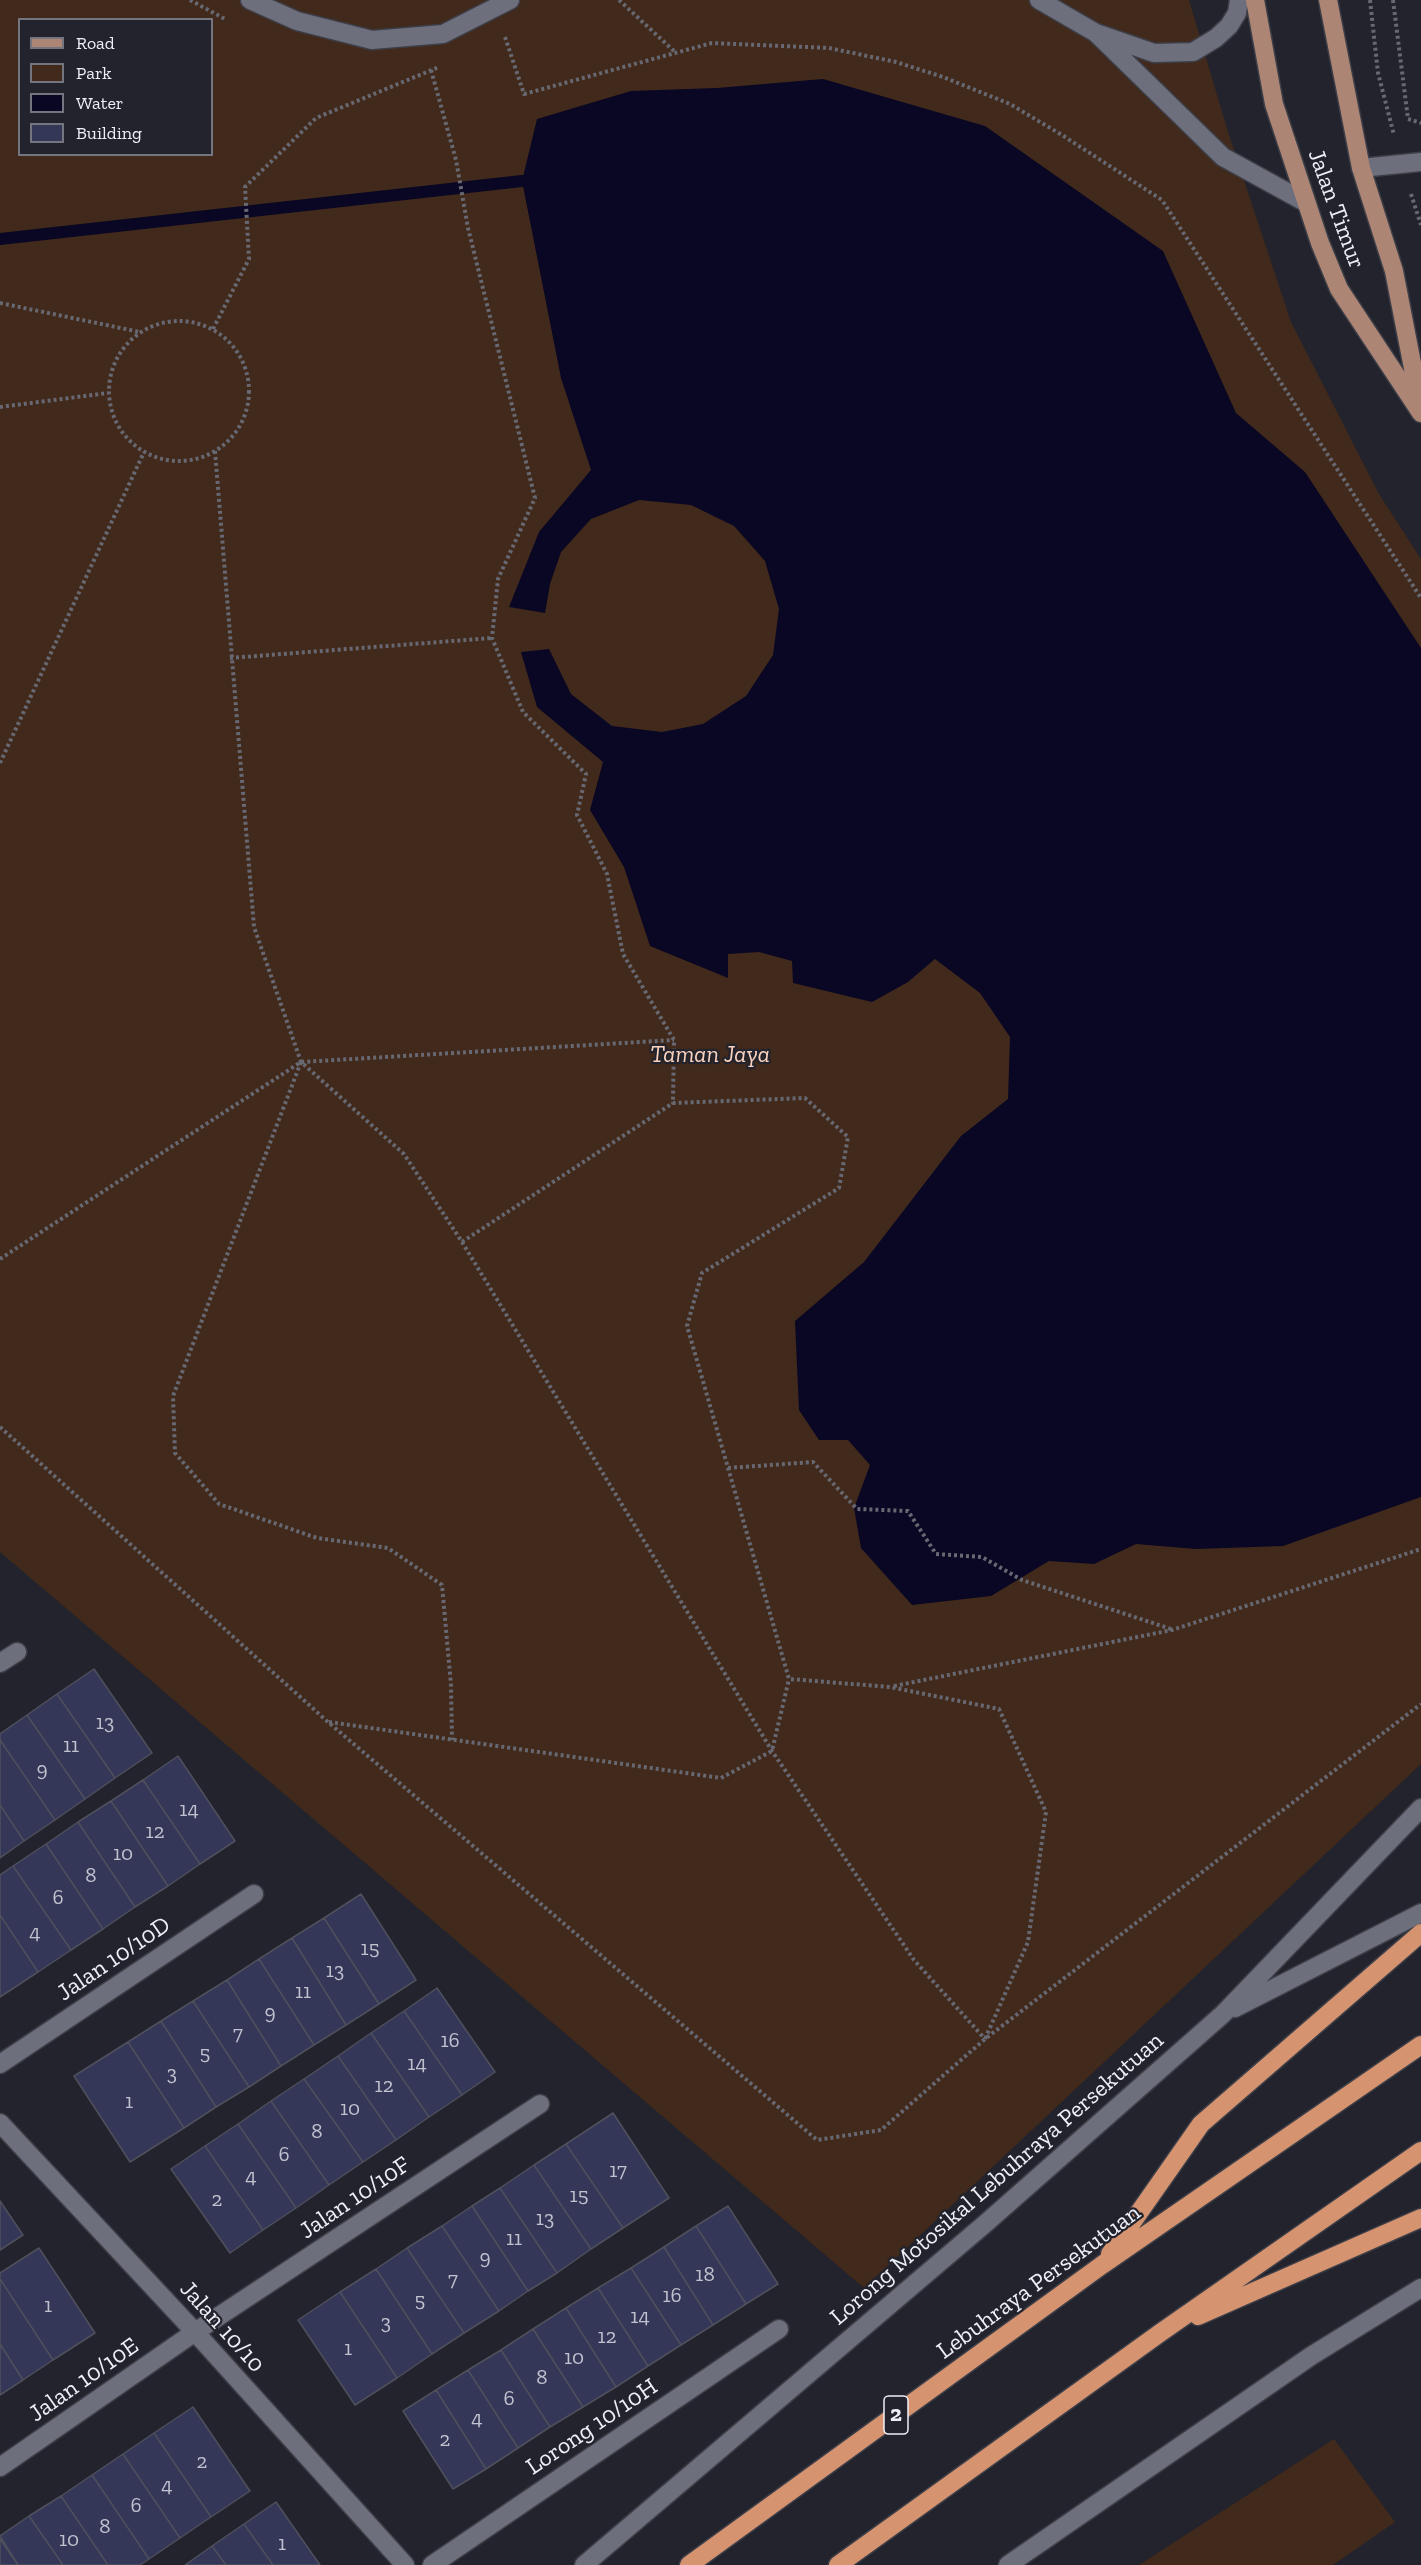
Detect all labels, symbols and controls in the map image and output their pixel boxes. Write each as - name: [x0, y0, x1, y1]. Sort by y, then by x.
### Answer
- legend: [18, 18, 213, 156]
- text: Road: [76, 32, 115, 54]
- text: Park: [76, 62, 112, 84]
- text: Water: [76, 92, 123, 114]
- text: Building: [76, 122, 142, 144]
- street label: Jalan Timur: [1301, 145, 1371, 273]
- park label: Taman Jaya: [650, 1041, 770, 1069]
- house number: 13: [96, 1710, 114, 1736]
- house number: 11: [63, 1733, 79, 1759]
- house number: 9: [36, 1757, 48, 1783]
- house number: 14: [179, 1797, 199, 1823]
- house number: 12: [146, 1819, 164, 1845]
- house number: 10: [113, 1841, 133, 1867]
- house number: 8: [85, 1863, 97, 1889]
- house number: 6: [52, 1885, 64, 1911]
- street label: Jalan 10/10D: [52, 1911, 176, 2007]
- house number: 4: [29, 1920, 41, 1946]
- house number: 15: [361, 1936, 379, 1962]
- house number: 13: [326, 1958, 344, 1984]
- house number: 11: [295, 1979, 311, 2005]
- house number: 9: [264, 2000, 276, 2026]
- house number: 7: [233, 2021, 243, 2047]
- street label: Lorong Motosikal Lebuhraya Persekutuan: [825, 2026, 1169, 2332]
- house number: 16: [440, 2028, 460, 2054]
- house number: 5: [200, 2041, 210, 2067]
- house number: 14: [407, 2051, 427, 2077]
- house number: 3: [167, 2061, 177, 2087]
- house number: 12: [375, 2073, 393, 2099]
- house number: 1: [125, 2089, 133, 2115]
- house number: 10: [340, 2096, 360, 2122]
- house number: 8: [311, 2119, 323, 2145]
- house number: 6: [278, 2142, 290, 2168]
- street label: Jalan 10/10F: [294, 2151, 416, 2245]
- house number: 17: [609, 2158, 627, 2184]
- house number: 4: [245, 2164, 257, 2190]
- house number: 15: [570, 2183, 588, 2209]
- house number: 2: [212, 2187, 222, 2213]
- street label: Lebuhraya Persekutuan: [932, 2198, 1146, 2366]
- house number: 13: [536, 2206, 554, 2232]
- house number: 11: [506, 2226, 522, 2252]
- house number: 9: [479, 2245, 491, 2271]
- house number: 18: [695, 2262, 715, 2288]
- house number: 7: [448, 2267, 458, 2293]
- street label: Jalan 10/10: [173, 2275, 271, 2379]
- house number: 16: [662, 2283, 682, 2309]
- house number: 5: [415, 2288, 425, 2314]
- house number: 1: [44, 2293, 52, 2319]
- house number: 14: [630, 2304, 650, 2330]
- house number: 3: [381, 2310, 391, 2336]
- house number: 12: [598, 2324, 616, 2350]
- street label: Jalan 10/10E: [24, 2332, 144, 2428]
- house number: 1: [344, 2336, 352, 2362]
- house number: 10: [564, 2345, 584, 2371]
- house number: 8: [536, 2365, 548, 2391]
- street label: Lorong 10/10H: [521, 2372, 663, 2482]
- house number: 6: [503, 2386, 515, 2412]
- road number: 2: [884, 2396, 908, 2434]
- house number: 4: [471, 2406, 483, 2432]
- house number: 2: [440, 2427, 450, 2453]
- house number: 2: [197, 2449, 207, 2475]
- house number: 4: [161, 2473, 173, 2499]
- house number: 6: [130, 2493, 142, 2519]
- house number: 8: [99, 2514, 111, 2540]
- house number: 10: [59, 2527, 79, 2553]
- house number: 1: [278, 2531, 286, 2557]

